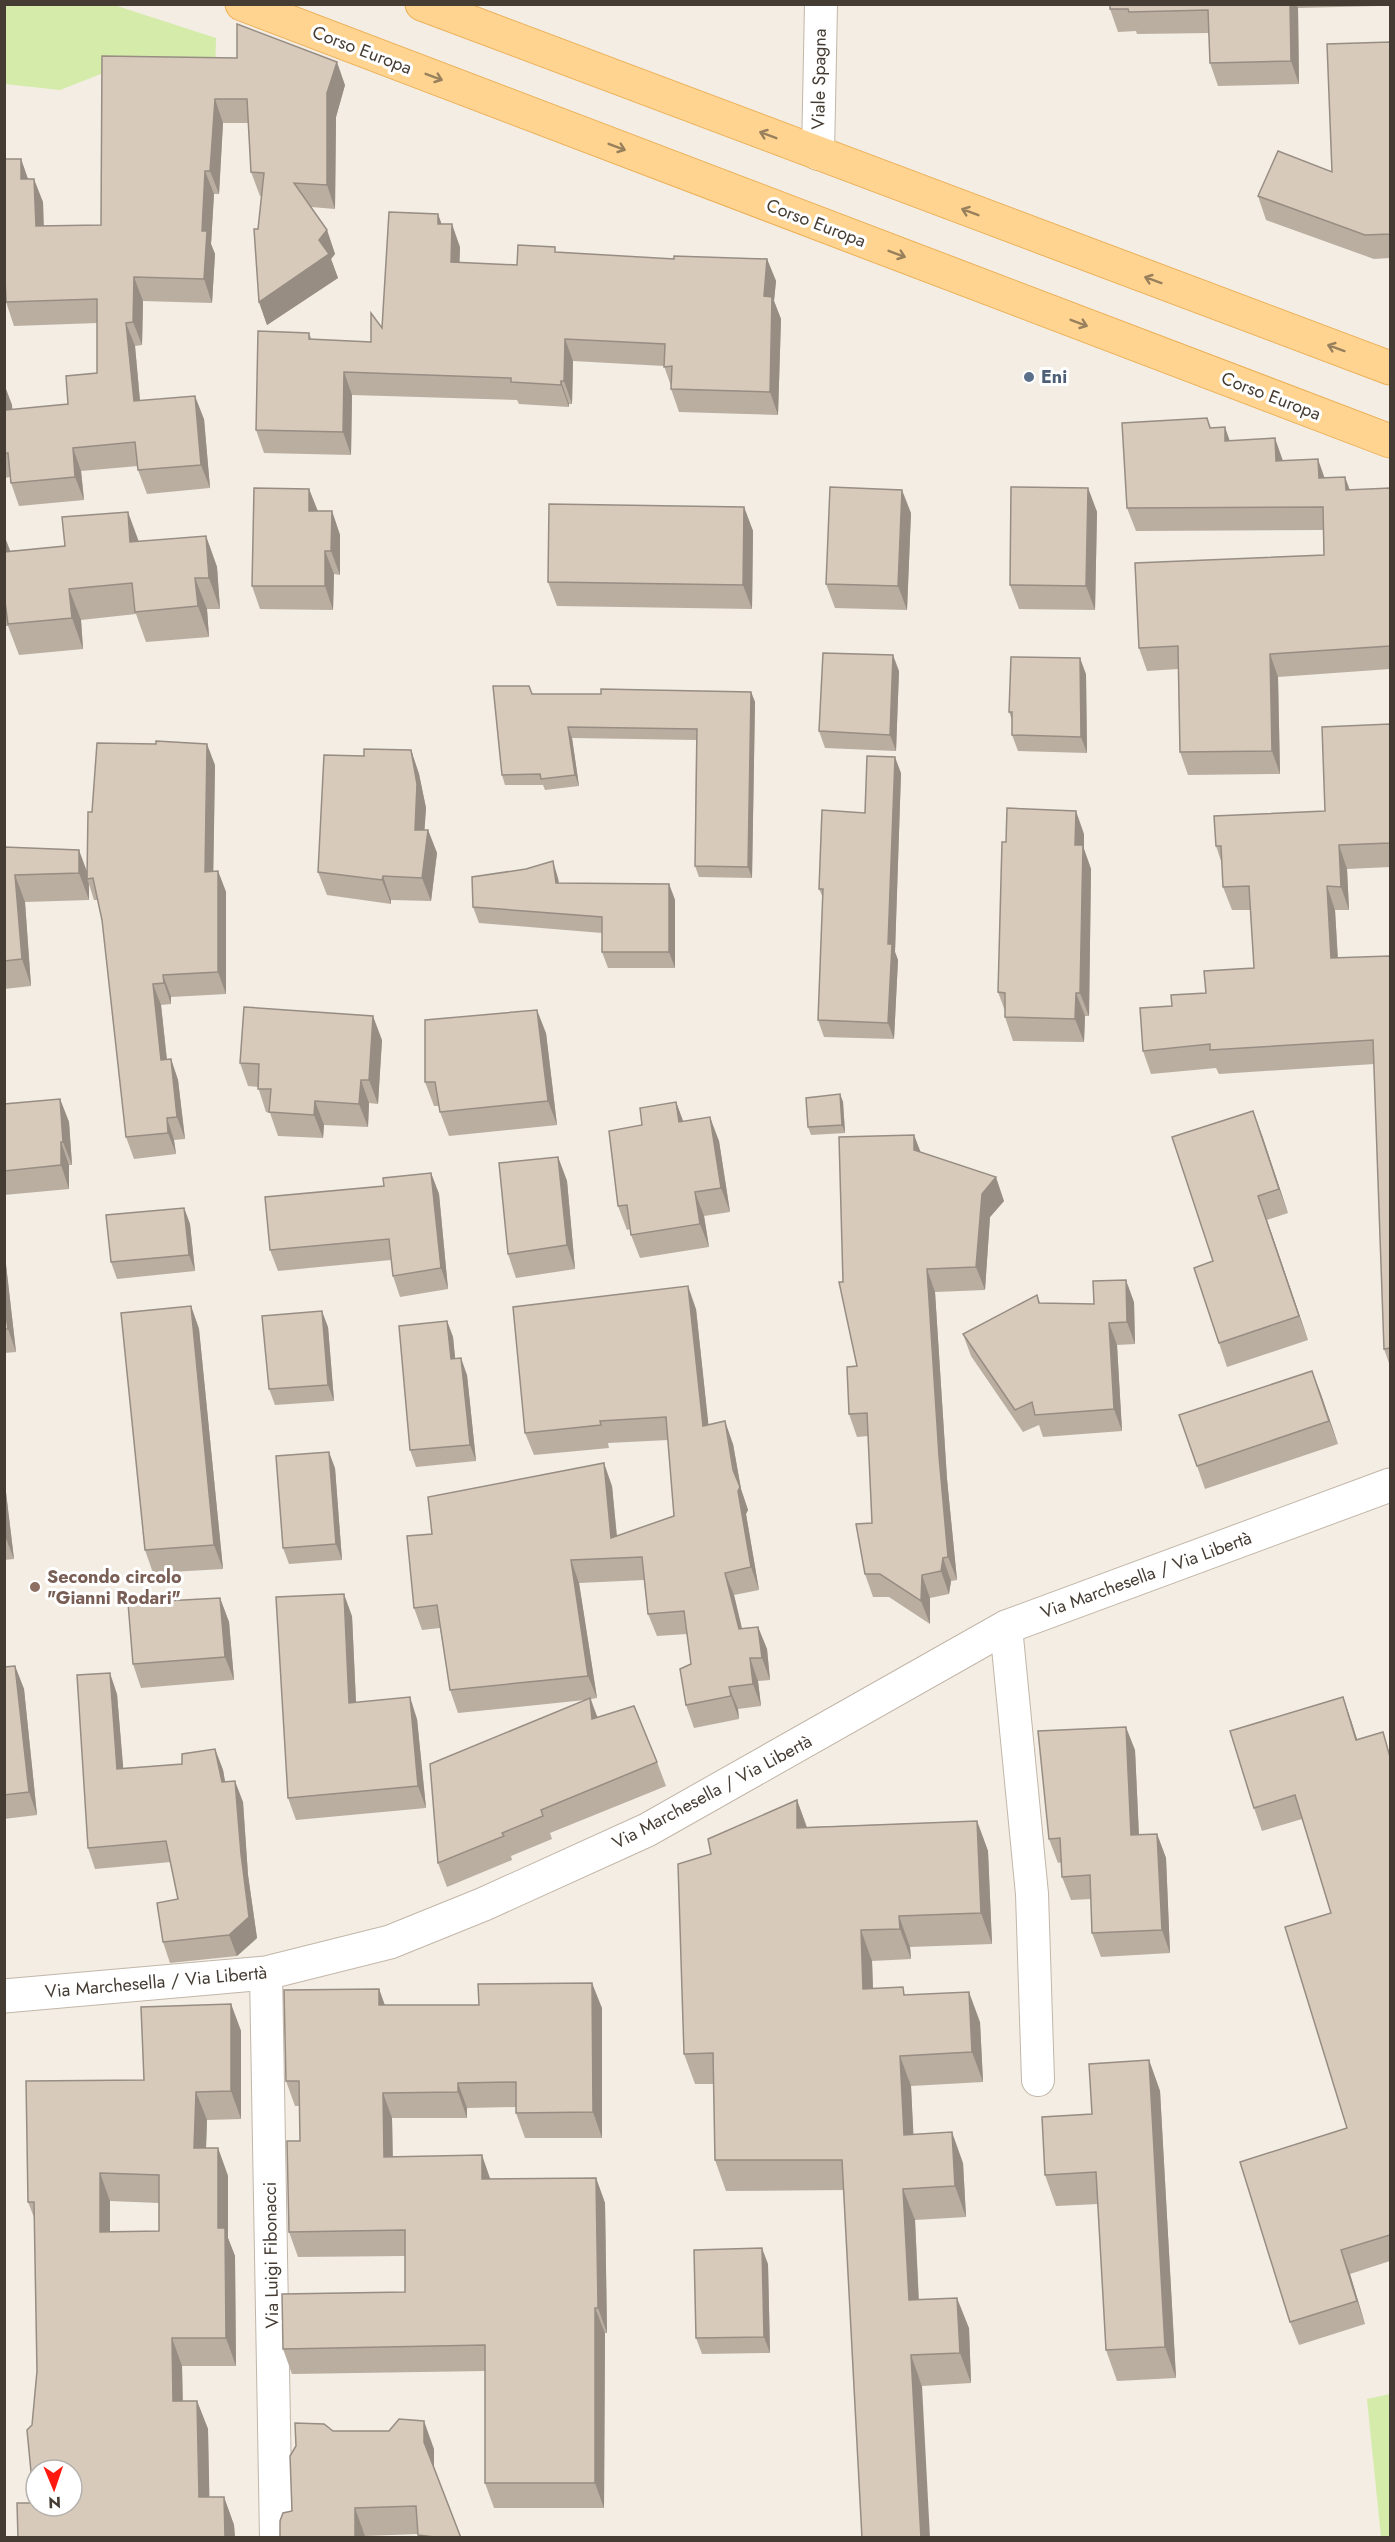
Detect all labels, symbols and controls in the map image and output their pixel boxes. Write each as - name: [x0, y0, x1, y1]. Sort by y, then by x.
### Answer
- street label: Corso Europa: [308, 19, 416, 81]
- street label: Viale Spagna: [805, 28, 833, 130]
- one-way arrow: [425, 73, 443, 84]
- one-way arrow: [759, 129, 778, 140]
- one-way arrow: [607, 142, 625, 153]
- street label: Corso Europa: [762, 192, 870, 254]
- one-way arrow: [961, 205, 980, 216]
- one-way arrow: [887, 249, 906, 260]
- one-way arrow: [1144, 274, 1163, 285]
- one-way arrow: [1069, 318, 1088, 329]
- one-way arrow: [1327, 342, 1346, 353]
- place label: Eni: [1041, 364, 1067, 390]
- street label: Corso Europa: [1217, 365, 1325, 427]
- marker: Eni: [1022, 370, 1036, 384]
- street label: Via Marchesella / Via Libertà: [1037, 1525, 1255, 1625]
- place label: Secondo circolo "Gianni Rodari": [47, 1564, 182, 1611]
- marker: Secondo circolo "Gianni Rodari": [28, 1580, 42, 1594]
- street label: Via Marchesella / Via Libertà: [608, 1728, 816, 1856]
- street label: Via Marchesella / Via Libertà: [44, 1959, 268, 2005]
- street label: Via Luigi Fibonacci: [257, 2181, 285, 2329]
- north arrow: [24, 2458, 84, 2518]
- text: N: [48, 2491, 61, 2514]

